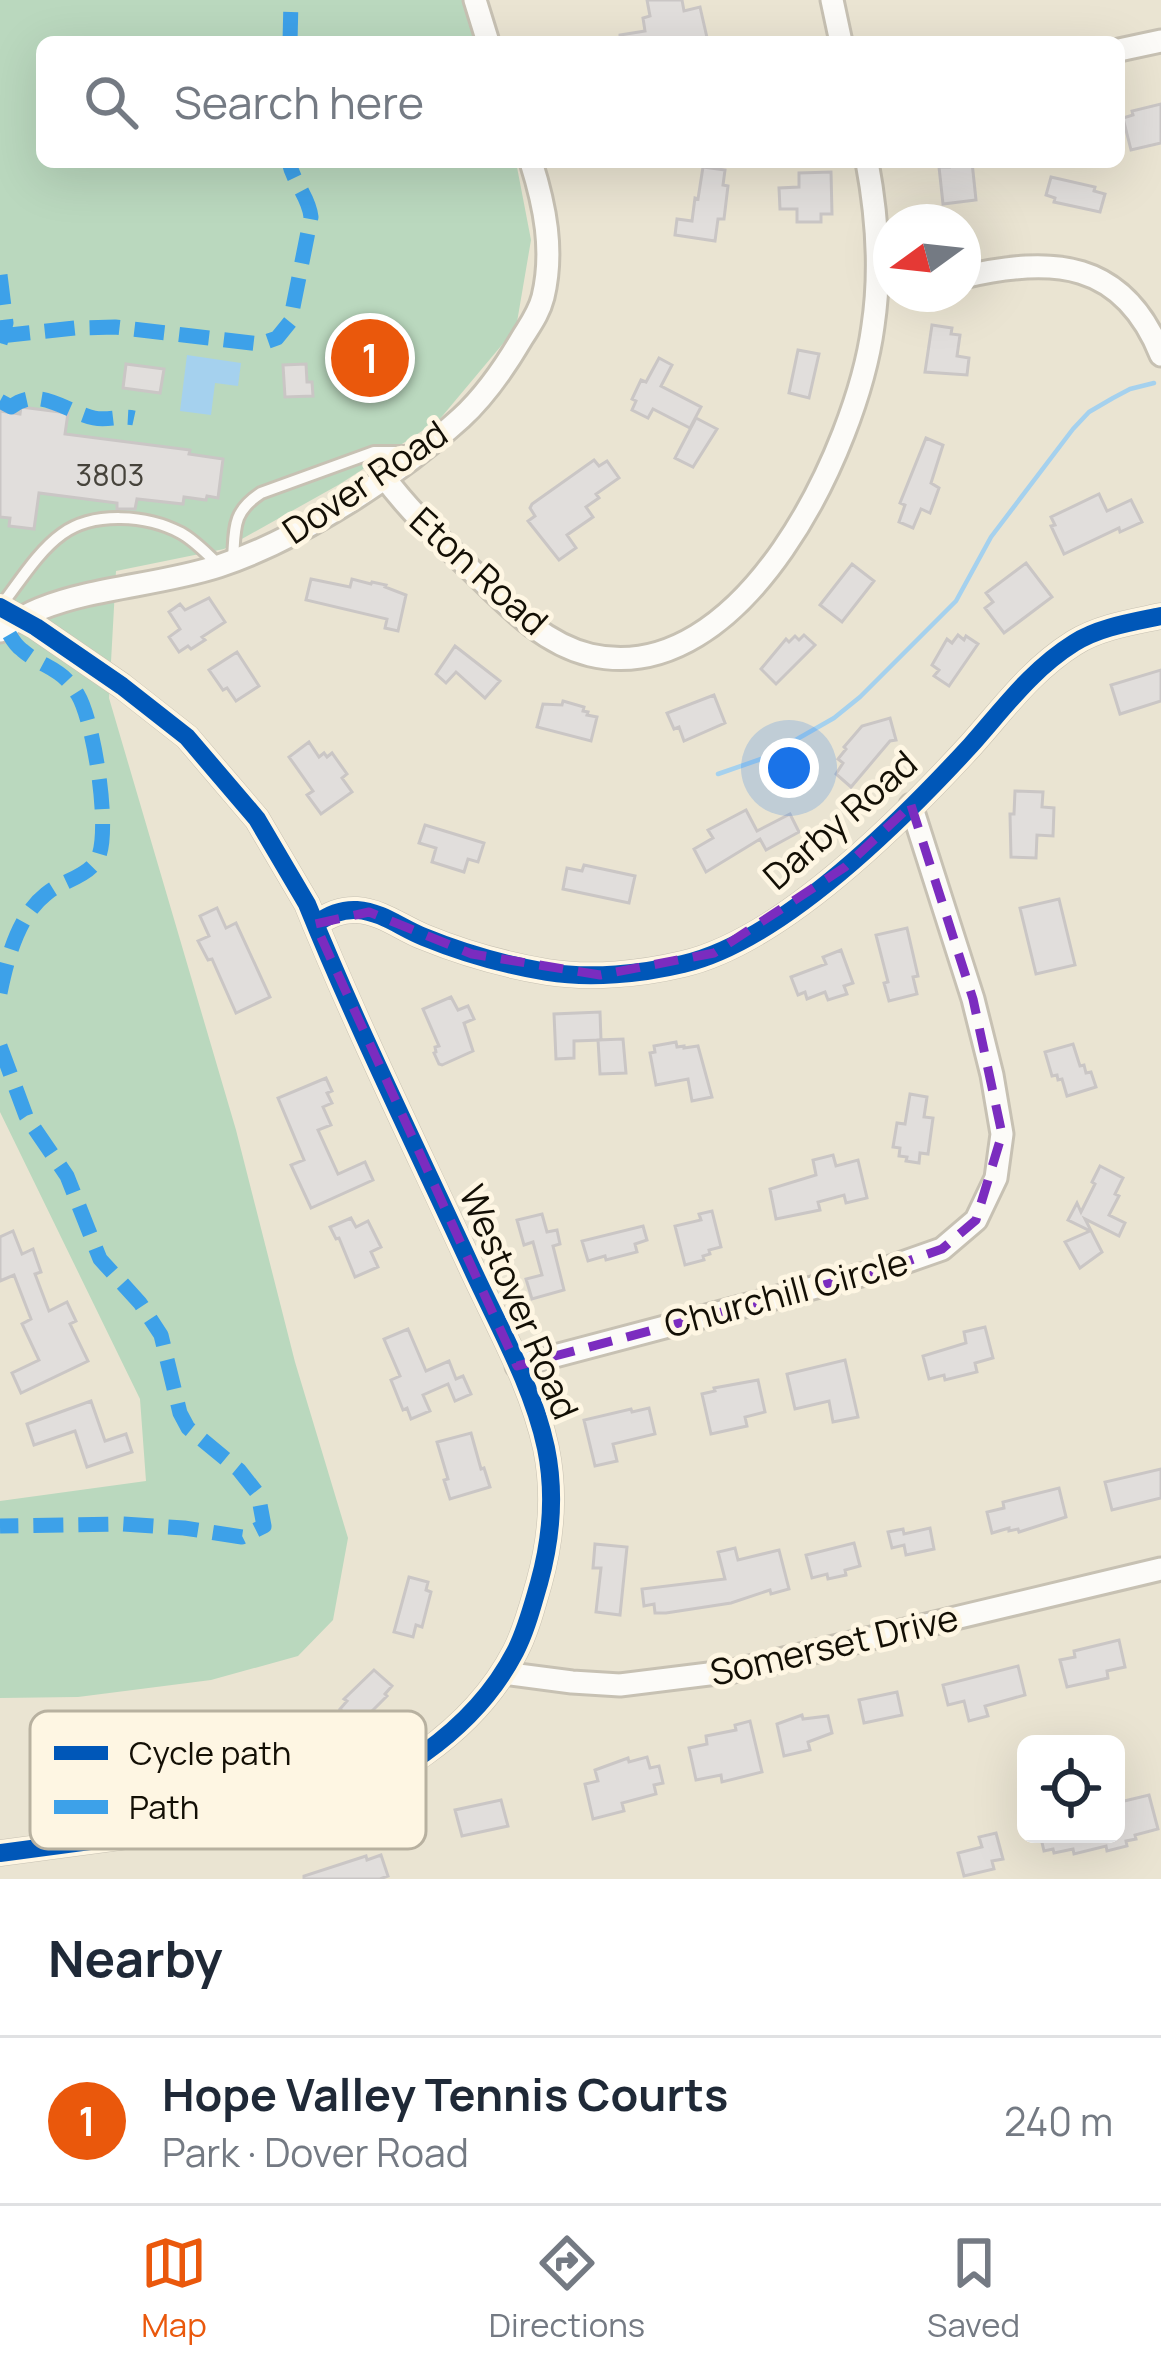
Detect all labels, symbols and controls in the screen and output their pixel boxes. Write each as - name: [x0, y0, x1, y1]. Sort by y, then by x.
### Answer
- search box: [36, 36, 1125, 168]
- icon: search: [78, 69, 144, 135]
- text: Search here: [174, 71, 424, 133]
- north arrow: [873, 204, 981, 312]
- pin: 1: [331, 313, 409, 403]
- street label: Dover Road: [273, 408, 457, 555]
- house number: 3803: [76, 454, 144, 495]
- street label: Eton Road: [400, 496, 559, 646]
- your location: [759, 738, 819, 798]
- street label: Darby Road: [752, 739, 927, 900]
- street label: Westover Road: [448, 1177, 591, 1426]
- street label: Churchill Circle: [659, 1236, 913, 1349]
- street label: Somerset Drive: [705, 1592, 963, 1697]
- legend: [30, 1711, 426, 1849]
- text: Cycle path: [129, 1730, 291, 1775]
- map controls: [1017, 1735, 1125, 1843]
- button: locate: [1017, 1735, 1125, 1843]
- text: Path: [129, 1784, 199, 1829]
- text: Nearby: [48, 1923, 223, 1992]
- text: Hope Valley Tennis Courts: [162, 2063, 728, 2125]
- text: 1: [78, 2094, 96, 2148]
- text: 240 m: [1004, 2094, 1113, 2148]
- text: Park · Dover Road: [162, 2125, 469, 2179]
- tab: Map: [141, 2230, 207, 2347]
- tab: Directions: [489, 2230, 645, 2347]
- tab: Saved: [927, 2230, 1020, 2347]

